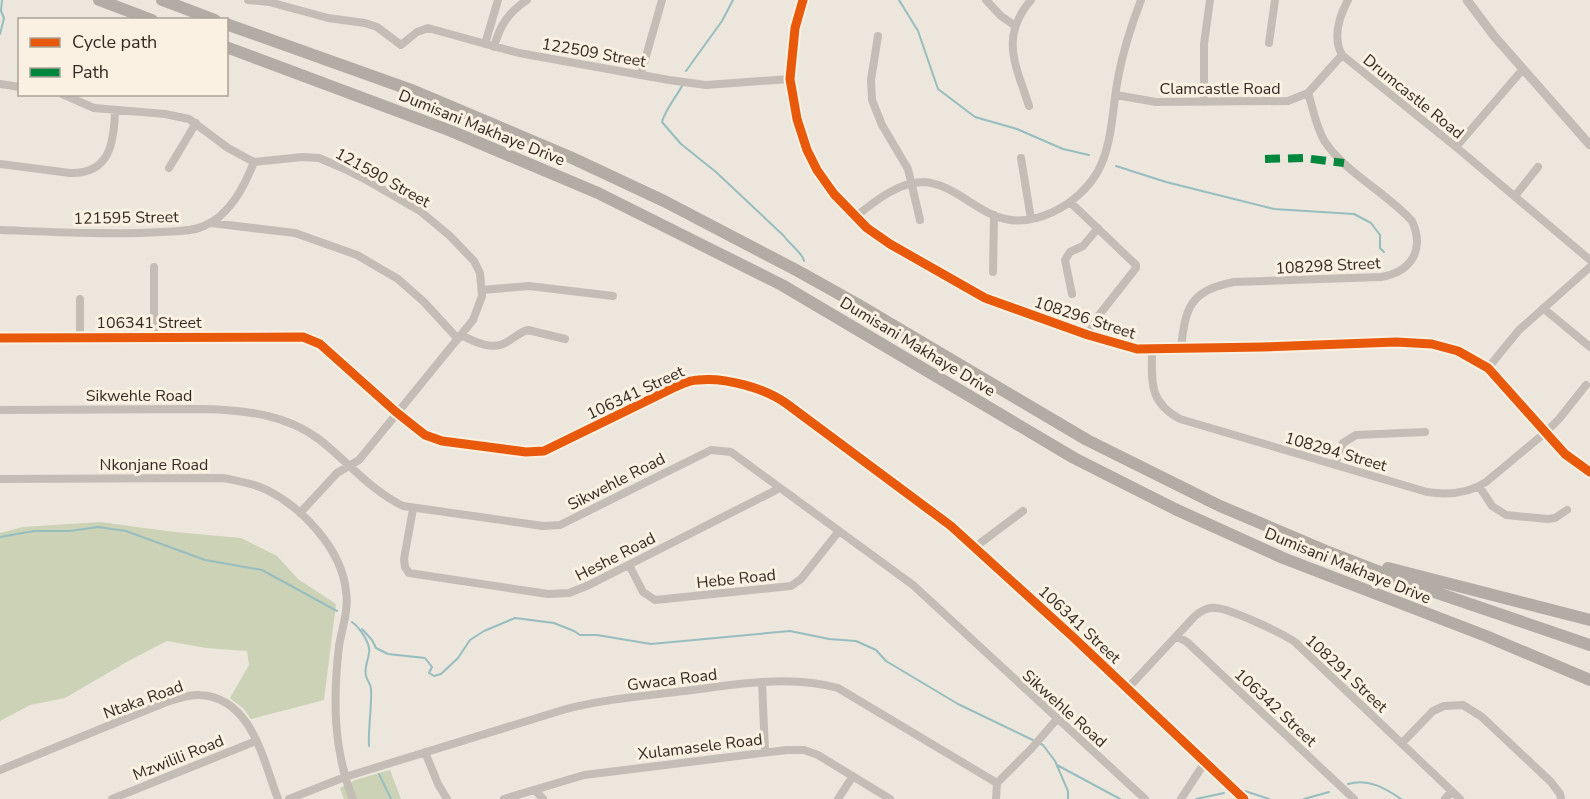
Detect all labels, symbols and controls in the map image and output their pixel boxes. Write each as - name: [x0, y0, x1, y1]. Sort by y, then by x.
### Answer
- legend: [18, 18, 228, 96]
- text: Cycle path: [72, 30, 157, 54]
- street label: 122509 Street: [540, 33, 648, 73]
- street label: Drumcastle Road: [1358, 49, 1468, 144]
- text: Path: [72, 60, 109, 84]
- street label: Clamcastle Road: [1159, 78, 1281, 100]
- street label: Dumisani Makhaye Drive: [395, 84, 568, 171]
- street label: 121590 Street: [331, 143, 434, 213]
- street label: 121595 Street: [73, 206, 179, 230]
- street label: 108298 Street: [1275, 252, 1382, 280]
- street label: 108296 Street: [1031, 291, 1139, 345]
- street label: Dumisani Makhaye Drive: [836, 292, 999, 402]
- street label: 106341 Street: [96, 312, 202, 334]
- street label: 106341 Street: [583, 361, 688, 425]
- street label: Sikwehle Road: [86, 385, 192, 407]
- street label: 108294 Street: [1282, 427, 1390, 477]
- street label: Sikwehle Road: [564, 448, 669, 516]
- street label: Nkonjane Road: [100, 454, 208, 476]
- street label: Dumisani Makhaye Drive: [1261, 522, 1434, 609]
- street label: Heshe Road: [572, 527, 659, 587]
- street label: Hebe Road: [695, 564, 777, 594]
- street label: 106341 Street: [1033, 581, 1126, 669]
- street label: 108291 Street: [1300, 630, 1393, 718]
- street label: Gwaca Road: [626, 664, 718, 696]
- street label: 106342 Street: [1229, 664, 1322, 752]
- street label: Sikwehle Road: [1017, 665, 1111, 753]
- street label: Ntaka Road: [100, 675, 186, 725]
- street label: Xulamasele Road: [637, 728, 764, 766]
- street label: Mzwilili Road: [130, 730, 227, 786]

